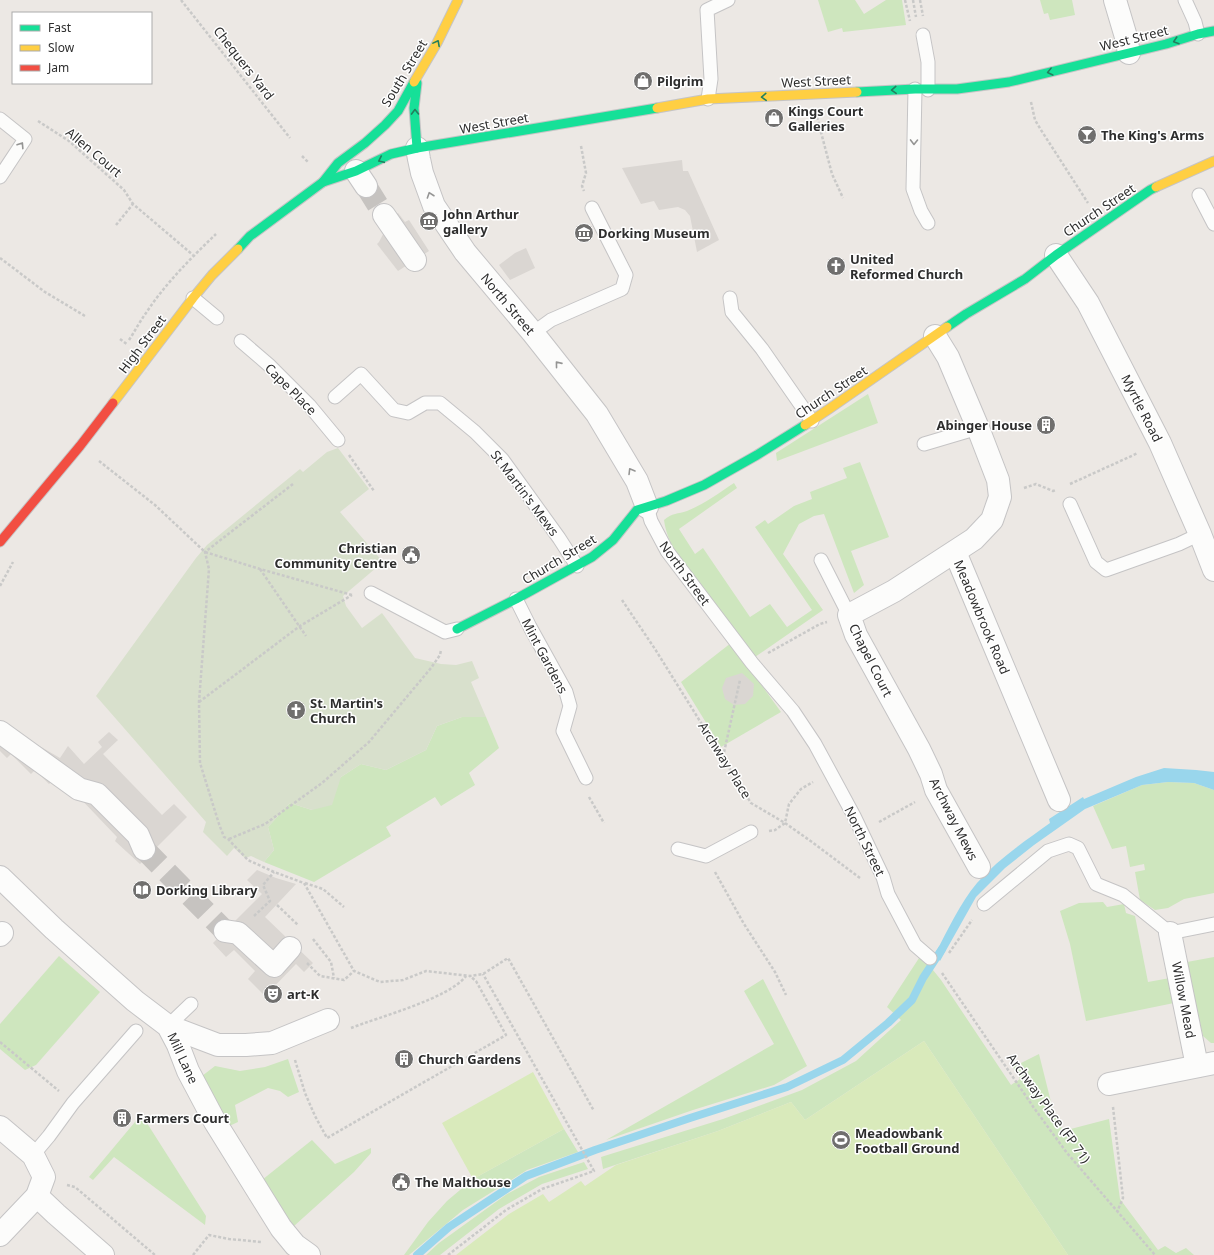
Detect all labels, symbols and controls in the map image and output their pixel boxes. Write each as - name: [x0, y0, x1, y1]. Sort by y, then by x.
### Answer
- legend: [12, 12, 152, 84]
- text: Fast: [48, 19, 72, 36]
- street label: West Street: [1098, 21, 1170, 55]
- street label: Chequers Yard: [210, 22, 278, 104]
- street label: South Street: [377, 36, 431, 110]
- one-way arrow: [1173, 36, 1180, 44]
- text: Slow: [48, 39, 75, 56]
- one-way arrow: [433, 40, 440, 47]
- text: Jam: [47, 59, 69, 76]
- one-way arrow: [1047, 68, 1053, 76]
- shop icon: Pilgrim: [632, 70, 654, 92]
- street label: West Street: [781, 70, 852, 92]
- place label: Pilgrim: [657, 72, 703, 90]
- one-way arrow: [891, 86, 897, 95]
- one-way arrow: [761, 92, 767, 101]
- place label: Kings Court Galleries: [788, 102, 864, 135]
- shop icon: Kings Court Galleries: [763, 107, 785, 129]
- street label: West Street: [458, 108, 530, 138]
- one-way arrow: [411, 109, 419, 115]
- street label: Allen Court: [62, 123, 126, 181]
- bar icon: The King's Arms: [1076, 124, 1098, 146]
- place label: The King's Arms: [1101, 126, 1204, 144]
- one-way arrow: [910, 139, 918, 145]
- one-way arrow: [16, 142, 24, 149]
- one-way arrow: [377, 155, 385, 163]
- street label: Church Street: [1059, 179, 1139, 241]
- one-way arrow: [426, 192, 435, 199]
- place label: John Arthur gallery: [442, 205, 519, 238]
- museum icon: John Arthur gallery: [418, 210, 440, 232]
- museum icon: Dorking Museum: [573, 222, 595, 244]
- place label: Dorking Museum: [598, 224, 710, 242]
- place label: United Reformed Church: [850, 250, 963, 283]
- church icon: United Reformed Church: [825, 255, 847, 277]
- street label: North Street: [477, 269, 539, 339]
- street label: High Street: [114, 311, 170, 377]
- street label: Cape Place: [261, 359, 321, 419]
- street label: Church Street: [791, 361, 871, 423]
- one-way arrow: [556, 362, 563, 369]
- street label: Myrtle Road: [1117, 371, 1167, 445]
- building icon: Abinger House: [1035, 414, 1057, 436]
- place label: Abinger House: [936, 416, 1032, 434]
- street label: St Martin's Mews: [487, 446, 563, 540]
- one-way arrow: [629, 468, 636, 475]
- street label: Church Street: [519, 530, 600, 588]
- street label: North Street: [656, 537, 715, 609]
- place label: Christian Community Centre: [274, 539, 397, 572]
- public building icon: Christian Community Centre: [400, 544, 422, 566]
- street label: Meadowbrook Road: [950, 557, 1014, 677]
- street label: Mint Gardens: [518, 615, 572, 697]
- street label: Chapel Court: [845, 620, 897, 700]
- place label: St. Martin's Church: [310, 694, 383, 727]
- church icon: St. Martin's Church: [285, 699, 307, 721]
- street label: Archway Place: [694, 718, 756, 802]
- street label: Archway Mews: [925, 775, 983, 863]
- street label: North Street: [840, 803, 890, 879]
- library icon: Dorking Library: [131, 879, 153, 901]
- place label: Dorking Library: [156, 881, 258, 899]
- street label: Willow Mead: [1168, 960, 1200, 1040]
- theatre icon: art-K: [262, 983, 284, 1005]
- place label: art-K: [287, 985, 319, 1003]
- street label: Mill Lane: [163, 1029, 203, 1087]
- building icon: Church Gardens: [393, 1048, 415, 1070]
- place label: Church Gardens: [418, 1050, 521, 1068]
- street label: Archway Place (FP 71): [1003, 1050, 1095, 1166]
- building icon: Farmers Court: [111, 1107, 133, 1129]
- place label: Farmers Court: [136, 1109, 230, 1127]
- place label: Meadowbank Football Ground: [855, 1124, 959, 1157]
- sports icon: Meadowbank Football Ground: [830, 1129, 852, 1151]
- public building icon: The Malthouse: [390, 1171, 412, 1193]
- place label: The Malthouse: [415, 1173, 511, 1191]

